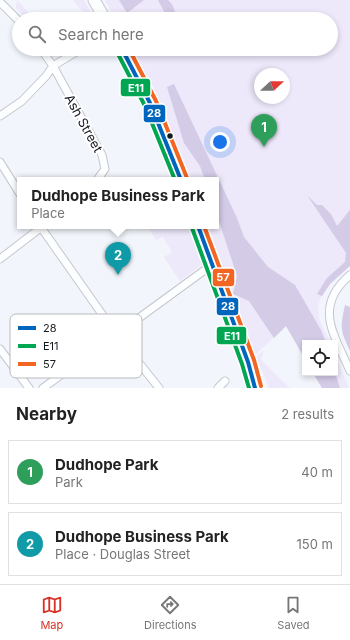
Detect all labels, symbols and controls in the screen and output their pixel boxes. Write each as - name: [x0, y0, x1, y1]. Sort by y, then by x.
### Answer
- search box: [12, 12, 338, 56]
- icon: search: [26, 23, 48, 45]
- text: Search here: [58, 25, 144, 44]
- north arrow: [254, 68, 290, 104]
- line badge: E11: [120, 78, 151, 97]
- text: E11: [128, 81, 144, 95]
- street label: Ash Street: [62, 91, 106, 155]
- line badge: 28: [143, 104, 166, 123]
- text: 28: [147, 106, 161, 120]
- pin: 1: [251, 114, 277, 147]
- unlabelled marker: [165, 131, 175, 141]
- your location: [210, 132, 230, 152]
- popup: [17, 177, 219, 229]
- text: Dudhope Business Park: [31, 186, 205, 205]
- text: Place: [31, 205, 65, 221]
- pin: 2: [105, 242, 131, 275]
- line badge: 57: [212, 268, 235, 287]
- text: 57: [216, 270, 230, 284]
- line badge: 28: [216, 297, 239, 316]
- text: 28: [221, 299, 235, 313]
- legend: [10, 314, 142, 378]
- text: 28: [43, 321, 57, 335]
- line badge: E11: [216, 326, 247, 345]
- text: E11: [224, 329, 240, 343]
- text: E11: [43, 339, 59, 353]
- map controls: [302, 340, 338, 376]
- button: locate: [302, 340, 338, 376]
- text: 57: [43, 357, 56, 371]
- text: Nearby: [16, 404, 77, 424]
- text: 2 results: [281, 406, 334, 422]
- text: Dudhope Park: [55, 455, 158, 474]
- text: 1: [27, 464, 33, 480]
- text: 40 m: [301, 464, 333, 480]
- text: Park: [55, 474, 83, 490]
- text: Dudhope Business Park: [55, 527, 229, 546]
- text: 2: [26, 536, 34, 552]
- text: 150 m: [297, 536, 333, 552]
- text: Place · Douglas Street: [55, 546, 190, 562]
- tab: Map: [40, 594, 63, 632]
- tab: Directions: [144, 594, 197, 632]
- tab: Saved: [277, 594, 310, 632]

